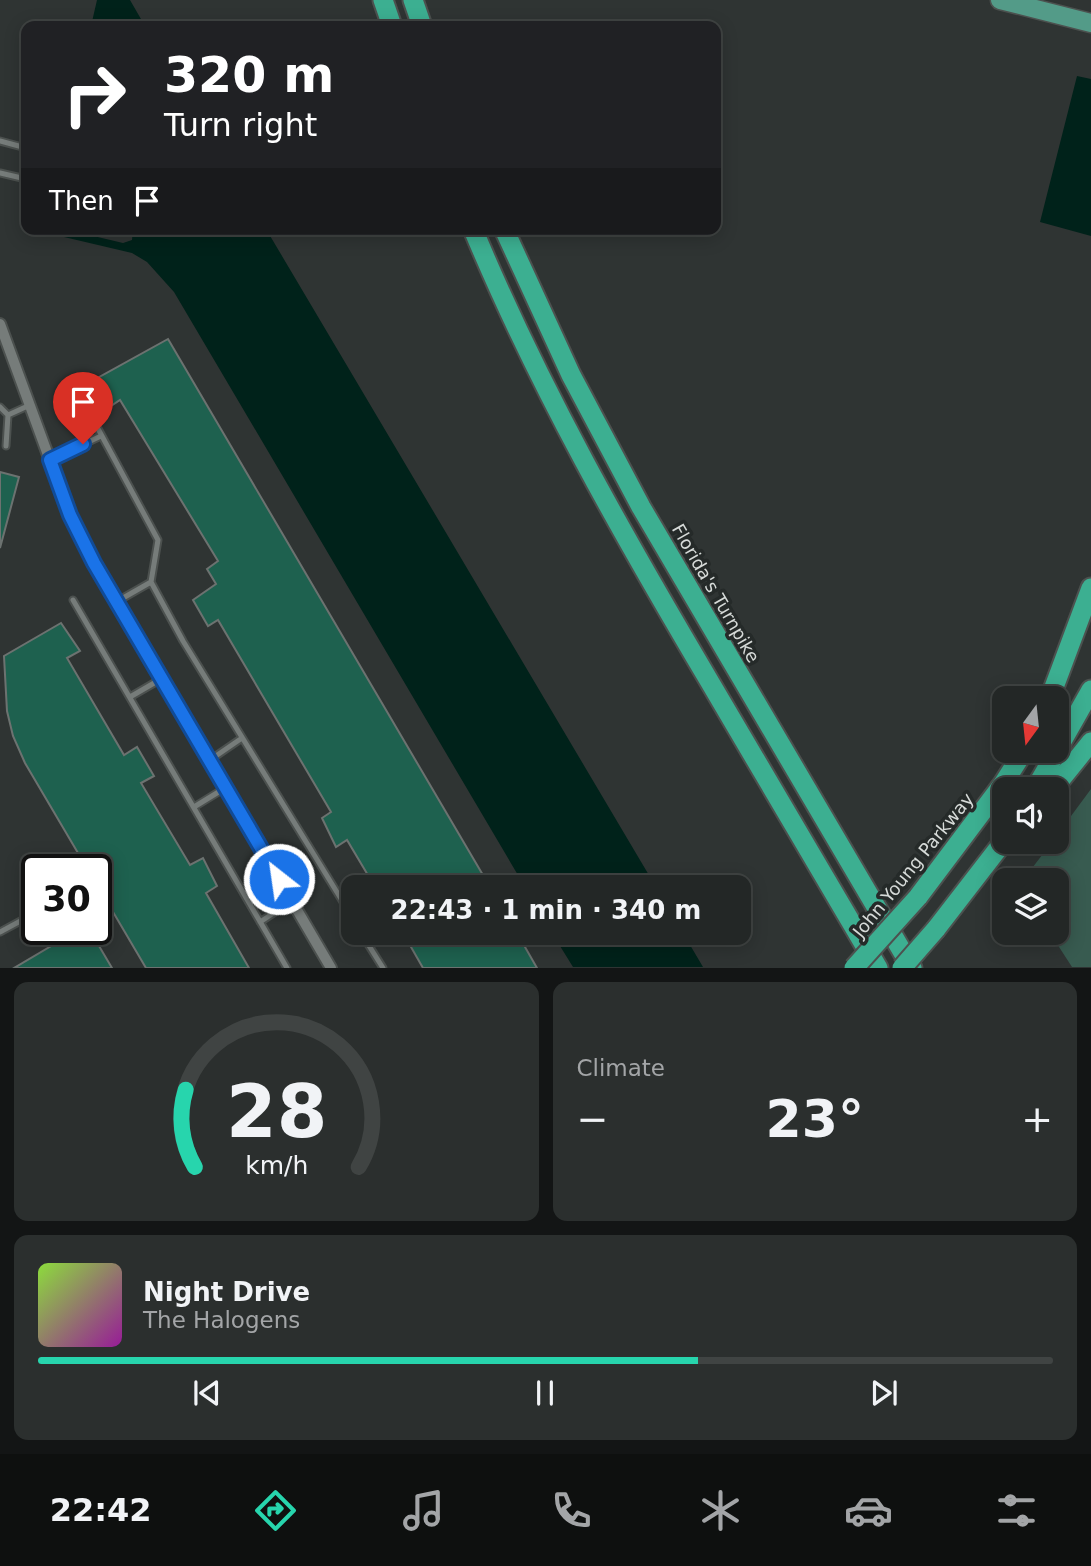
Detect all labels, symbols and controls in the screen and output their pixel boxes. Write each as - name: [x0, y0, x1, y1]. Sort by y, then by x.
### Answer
- text: 320 m: [164, 47, 334, 104]
- icon: right: [49, 49, 140, 140]
- text: Turn right: [164, 106, 317, 144]
- icon: arrive: [128, 182, 166, 220]
- text: Then: [49, 186, 114, 216]
- pin: [53, 372, 113, 444]
- icon: arrive: [64, 383, 102, 421]
- street label: Florida's Turnpike: [668, 520, 764, 666]
- north arrow: [992, 686, 1069, 763]
- map controls: [992, 686, 1069, 945]
- button: sound: [992, 777, 1069, 854]
- street label: John Young Parkway: [848, 788, 978, 942]
- position arrow: [242, 842, 316, 916]
- speed limit sign: 30: [21, 854, 112, 945]
- button: layers: [992, 868, 1069, 945]
- text: 22:43 · 1 min · 340 m: [391, 895, 701, 925]
- text: Climate: [577, 1055, 665, 1081]
- text: 28: [226, 1070, 327, 1155]
- text: 23°: [766, 1089, 864, 1149]
- text: −: [577, 1097, 608, 1141]
- text: +: [1021, 1097, 1053, 1141]
- text: km/h: [245, 1151, 308, 1180]
- text: Night Drive: [143, 1277, 310, 1307]
- text: The Halogens: [143, 1307, 300, 1333]
- icon: previous: [188, 1374, 226, 1412]
- icon: pause: [526, 1374, 564, 1412]
- icon: next: [865, 1374, 903, 1412]
- icon: directions: [251, 1486, 300, 1535]
- icon: music: [399, 1486, 448, 1535]
- icon: phone: [547, 1486, 596, 1535]
- icon: climate: [696, 1486, 745, 1535]
- icon: car: [844, 1486, 893, 1535]
- icon: filters: [992, 1486, 1041, 1535]
- text: 22:42: [50, 1491, 152, 1529]

